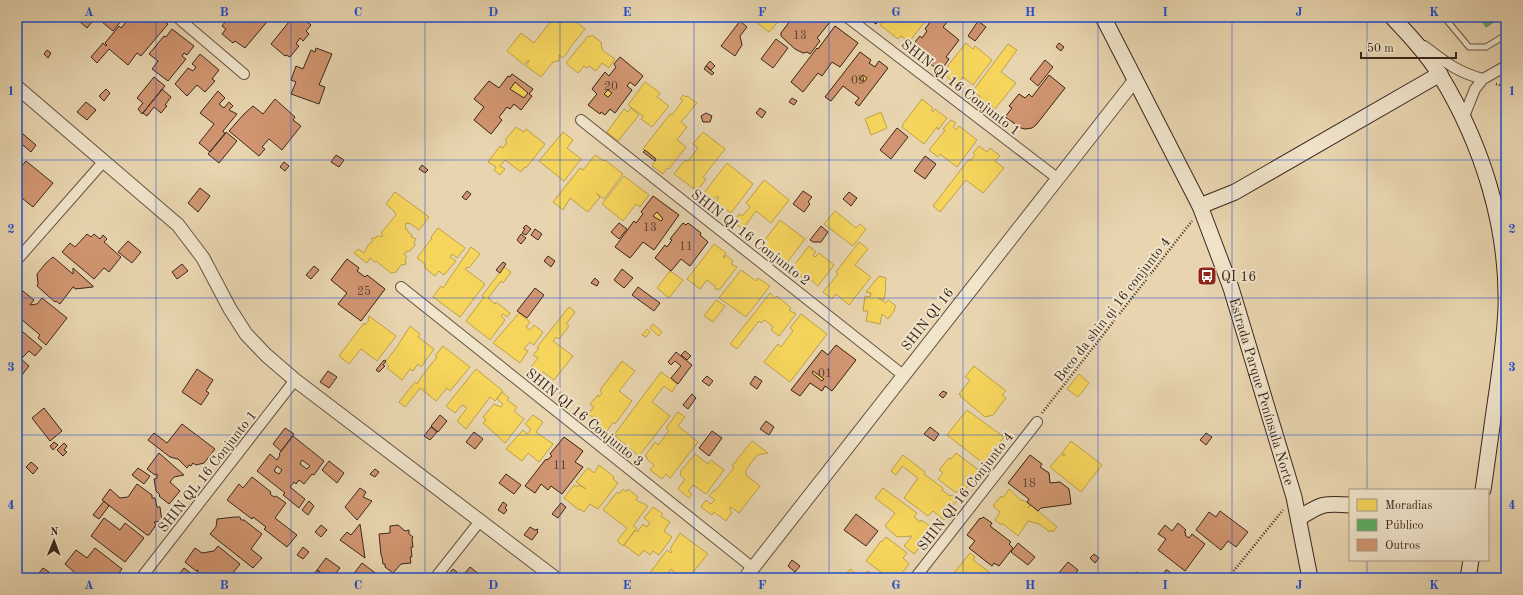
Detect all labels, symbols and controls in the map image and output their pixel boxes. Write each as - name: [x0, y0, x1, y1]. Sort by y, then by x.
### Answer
- text: A: [84, 6, 94, 19]
- text: B: [219, 6, 229, 19]
- text: C: [354, 6, 362, 19]
- text: D: [488, 6, 498, 19]
- text: E: [623, 6, 632, 19]
- text: F: [758, 6, 767, 19]
- text: G: [891, 6, 901, 19]
- text: H: [1025, 6, 1036, 19]
- text: I: [1162, 6, 1168, 19]
- text: J: [1295, 6, 1303, 19]
- text: K: [1429, 6, 1439, 19]
- house number: 13: [793, 30, 807, 42]
- scale bar: [1361, 34, 1456, 60]
- street label: SHIN QI 16 Conjunto 1: [898, 37, 1022, 138]
- text: 50 m: [1367, 42, 1394, 55]
- house number: 09: [851, 75, 865, 87]
- house number: 20: [604, 81, 618, 93]
- text: 1: [7, 85, 15, 98]
- text: 1: [1508, 85, 1516, 98]
- street label: SHIN QI 16 Conjunto 2: [688, 187, 812, 288]
- house number: 13: [643, 222, 657, 234]
- text: 2: [7, 223, 15, 236]
- text: 2: [1508, 223, 1516, 236]
- street label: Beco da shin qi 16 conjunto 4: [1052, 235, 1173, 384]
- house number: 11: [679, 241, 693, 253]
- bus stop icon: QI 16: [1196, 265, 1218, 287]
- place label: QI 16: [1221, 270, 1256, 284]
- house number: 25: [357, 285, 371, 298]
- street label: SHIN QI 16: [899, 286, 957, 354]
- street label: Estrada Parque Península Norte: [1226, 296, 1296, 487]
- text: 3: [7, 361, 15, 374]
- text: 3: [1508, 361, 1516, 374]
- street label: SHIN QI 16 Conjunto 3: [523, 366, 646, 469]
- house number: 01: [818, 368, 832, 380]
- street label: SHIN QL 16 Conjunto 1: [156, 408, 260, 535]
- street label: SHIN QI 16 Conjunto 4: [915, 430, 1016, 554]
- house number: 11: [553, 460, 567, 472]
- house number: 18: [1022, 478, 1036, 490]
- legend: [1349, 489, 1489, 561]
- text: 4: [7, 499, 15, 512]
- text: 4: [1508, 499, 1516, 512]
- text: Moradias: [1385, 500, 1433, 512]
- text: Público: [1385, 520, 1423, 532]
- north arrow: [34, 521, 74, 561]
- text: N: [50, 527, 59, 538]
- text: Outros: [1385, 540, 1420, 552]
- text: A: [84, 579, 94, 592]
- text: B: [219, 579, 229, 592]
- text: C: [354, 579, 362, 592]
- text: D: [488, 579, 498, 592]
- text: E: [623, 579, 632, 592]
- text: F: [758, 579, 767, 592]
- text: G: [891, 579, 901, 592]
- text: H: [1025, 579, 1036, 592]
- text: I: [1162, 579, 1168, 592]
- text: J: [1295, 579, 1303, 592]
- text: K: [1429, 579, 1439, 592]

